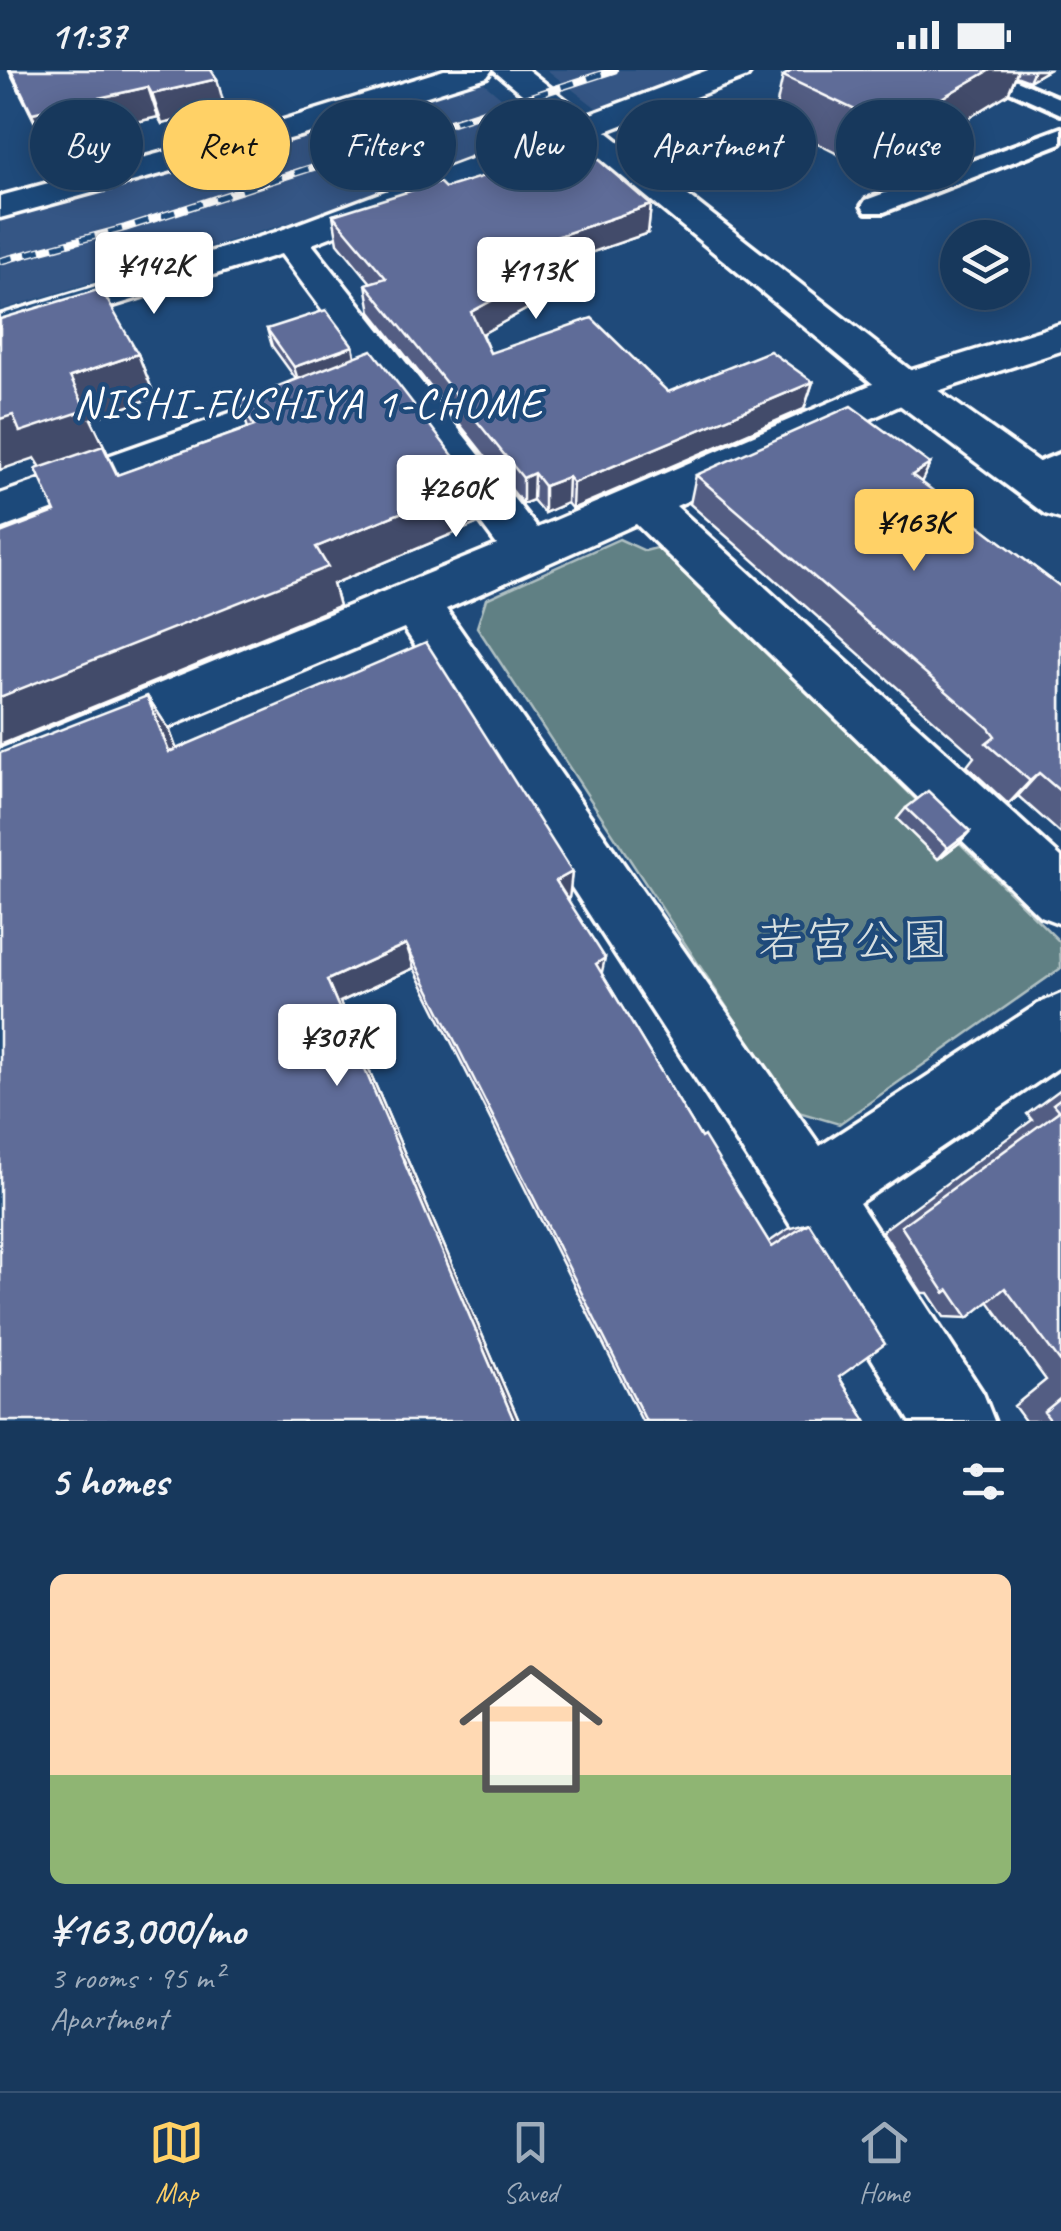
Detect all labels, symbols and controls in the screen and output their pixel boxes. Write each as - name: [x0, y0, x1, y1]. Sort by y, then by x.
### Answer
- text: 11:37: [50, 12, 126, 59]
- chip: Buy: [30, 100, 143, 190]
- chip: Rent: [163, 100, 290, 190]
- chip: Filters: [310, 100, 456, 190]
- chip: New: [476, 100, 597, 190]
- chip: Apartment: [617, 100, 816, 190]
- chip: House: [836, 100, 974, 190]
- map controls: [940, 220, 1030, 310]
- button: layers: [940, 220, 1030, 310]
- pin: ¥142K: [84, 232, 224, 317]
- pin: ¥113K: [466, 237, 606, 322]
- text: ¥142K: [117, 244, 191, 285]
- text: ¥113K: [499, 249, 573, 290]
- district label: NISHI-FUSHIYA 1-CHOME: [74, 377, 546, 430]
- pin: ¥260K: [386, 455, 526, 540]
- text: ¥260K: [419, 467, 493, 508]
- pin: ¥163K: [844, 489, 984, 574]
- text: ¥163K: [877, 501, 951, 542]
- park label: 若宮公園: [757, 910, 949, 970]
- pin: ¥307K: [267, 1004, 407, 1089]
- text: ¥307K: [300, 1016, 374, 1057]
- icon: filters: [956, 1454, 1011, 1509]
- text: 5 homes: [50, 1455, 168, 1508]
- icon: home: [441, 1639, 621, 1819]
- text: ¥163,000/mo: [50, 1904, 245, 1957]
- text: 3 rooms · 95 m²: [50, 1957, 223, 1998]
- text: Apartment: [50, 1998, 168, 2039]
- tab: Map: [149, 2115, 204, 2210]
- tab: Saved: [503, 2115, 558, 2210]
- tab: Home: [857, 2115, 912, 2210]

